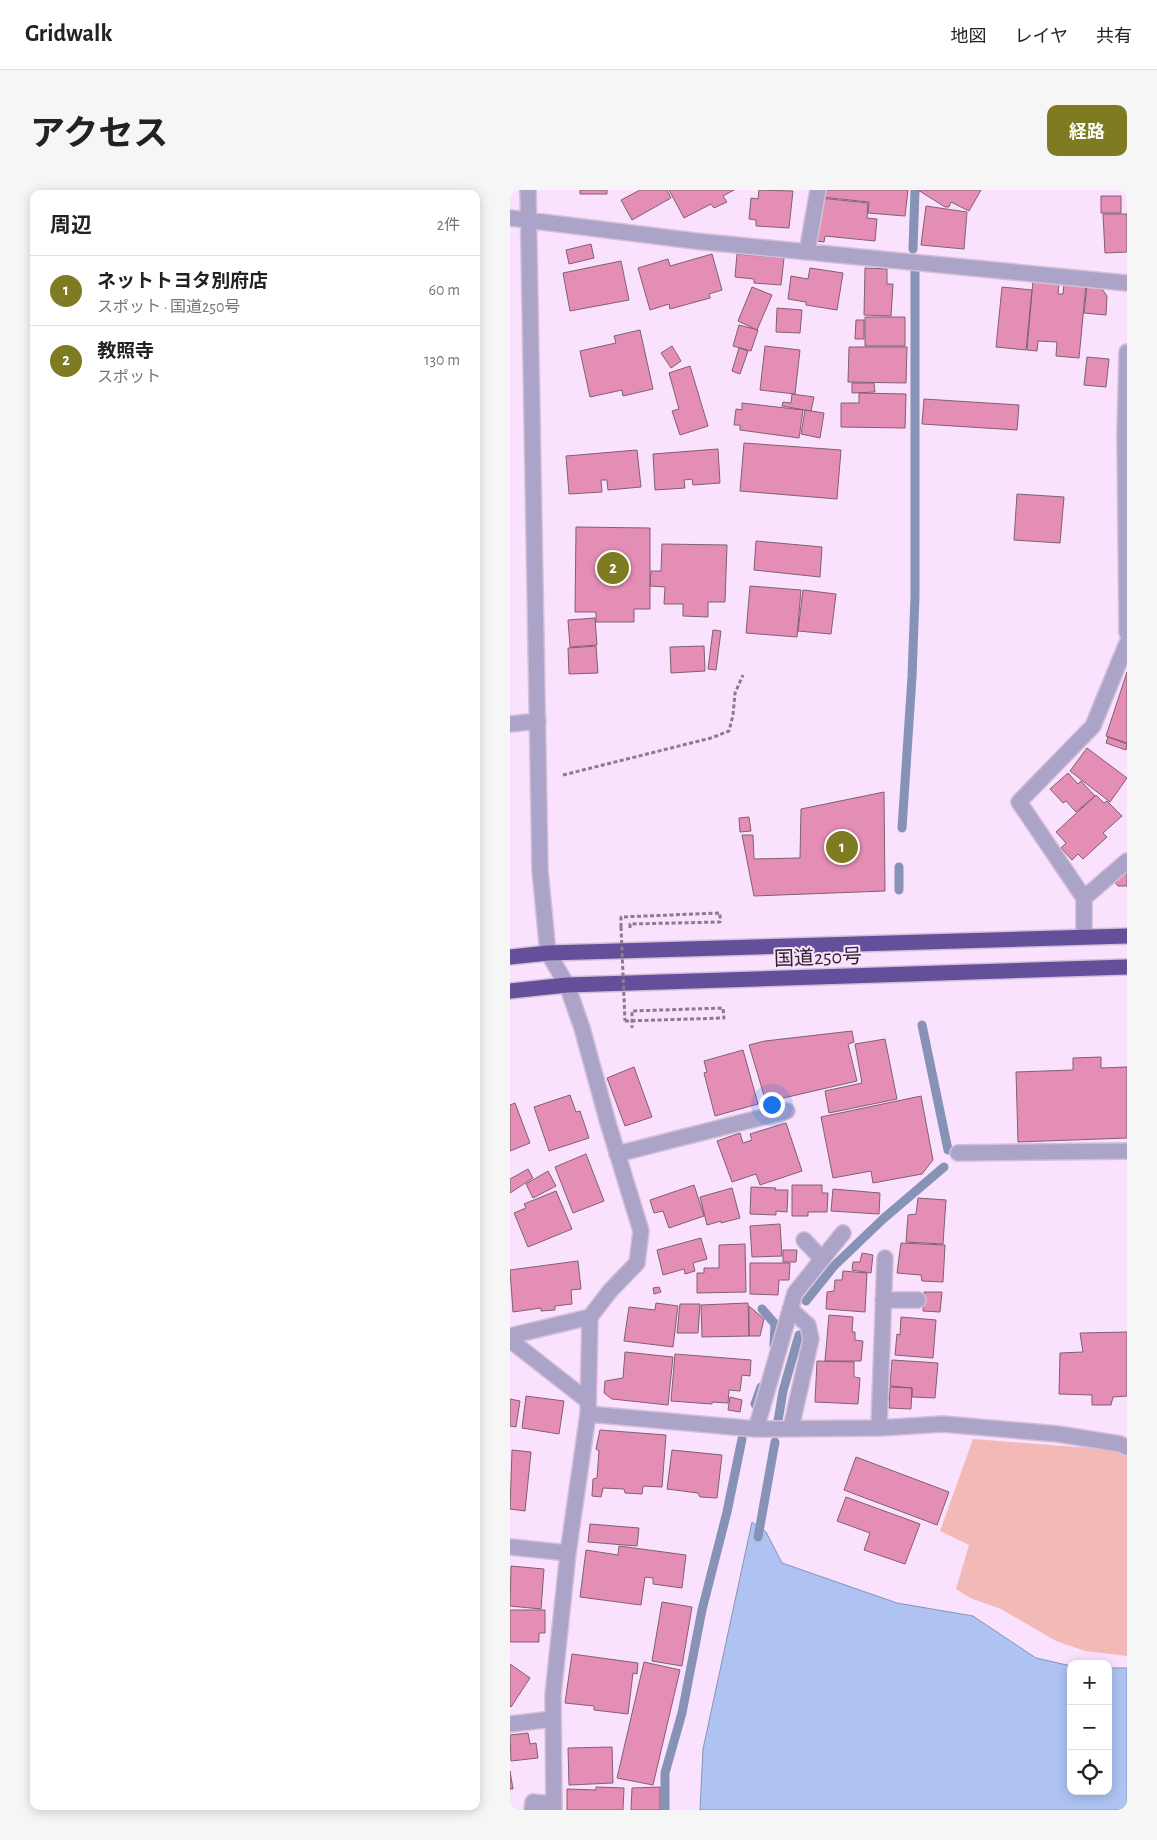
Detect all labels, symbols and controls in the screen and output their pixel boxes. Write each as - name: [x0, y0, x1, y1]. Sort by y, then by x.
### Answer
- text: Gridwalk: [25, 22, 112, 46]
- text: 地図: [951, 28, 987, 46]
- text: レイヤ: [1015, 28, 1068, 46]
- text: 共有: [1096, 28, 1132, 46]
- button: 経路: [1047, 105, 1127, 156]
- text: アクセス: [30, 117, 168, 152]
- text: 周辺: [50, 215, 92, 236]
- text: 2件: [437, 217, 460, 233]
- text: ネットトヨタ別府店: [97, 272, 268, 291]
- text: 1: [63, 282, 69, 298]
- text: 60 m: [429, 282, 460, 298]
- text: スポット · 国道250号: [97, 299, 240, 315]
- text: 教照寺: [97, 342, 154, 361]
- text: 2: [62, 352, 70, 368]
- text: 130 m: [424, 352, 460, 368]
- text: スポット: [97, 369, 161, 385]
- pin: 2: [597, 549, 629, 587]
- pin: 1: [826, 828, 858, 866]
- street label: 国道250号: [774, 945, 862, 970]
- your location: [759, 1092, 785, 1118]
- map controls: [1067, 1660, 1112, 1795]
- button: +: [1067, 1660, 1112, 1705]
- button: −: [1067, 1705, 1112, 1750]
- button: locate: [1067, 1750, 1112, 1795]

